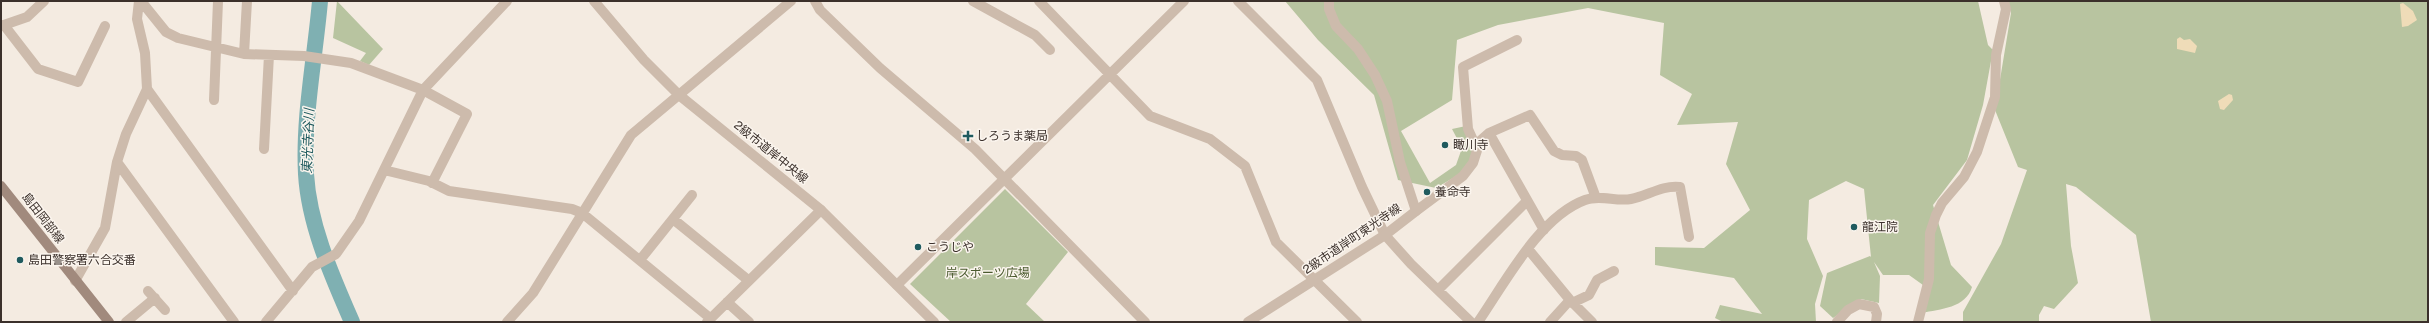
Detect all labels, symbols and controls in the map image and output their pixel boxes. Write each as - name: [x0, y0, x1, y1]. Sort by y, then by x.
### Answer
- water label: 東光寺谷川: [299, 106, 317, 174]
- street label: 2級市道岸中央線: [731, 118, 811, 186]
- place label: しろうま薬局: [976, 129, 1048, 143]
- marker: しろうま薬局: [963, 131, 973, 141]
- place label: 瞰川寺: [1453, 138, 1489, 152]
- marker: 瞰川寺: [1440, 140, 1450, 150]
- place label: 養命寺: [1435, 185, 1471, 199]
- marker: 養命寺: [1422, 187, 1432, 197]
- street label: 島田岡部線: [19, 190, 67, 246]
- street label: 2級市道岸町東光寺線: [1300, 201, 1404, 277]
- place label: 龍江院: [1862, 220, 1898, 234]
- marker: 龍江院: [1849, 222, 1859, 232]
- place label: こうじや: [926, 240, 974, 254]
- marker: こうじや: [913, 242, 923, 252]
- place label: 島田警察署六合交番: [28, 253, 136, 267]
- marker: 島田警察署六合交番: [15, 255, 25, 265]
- park label: 岸スポーツ広場: [946, 266, 1030, 280]

